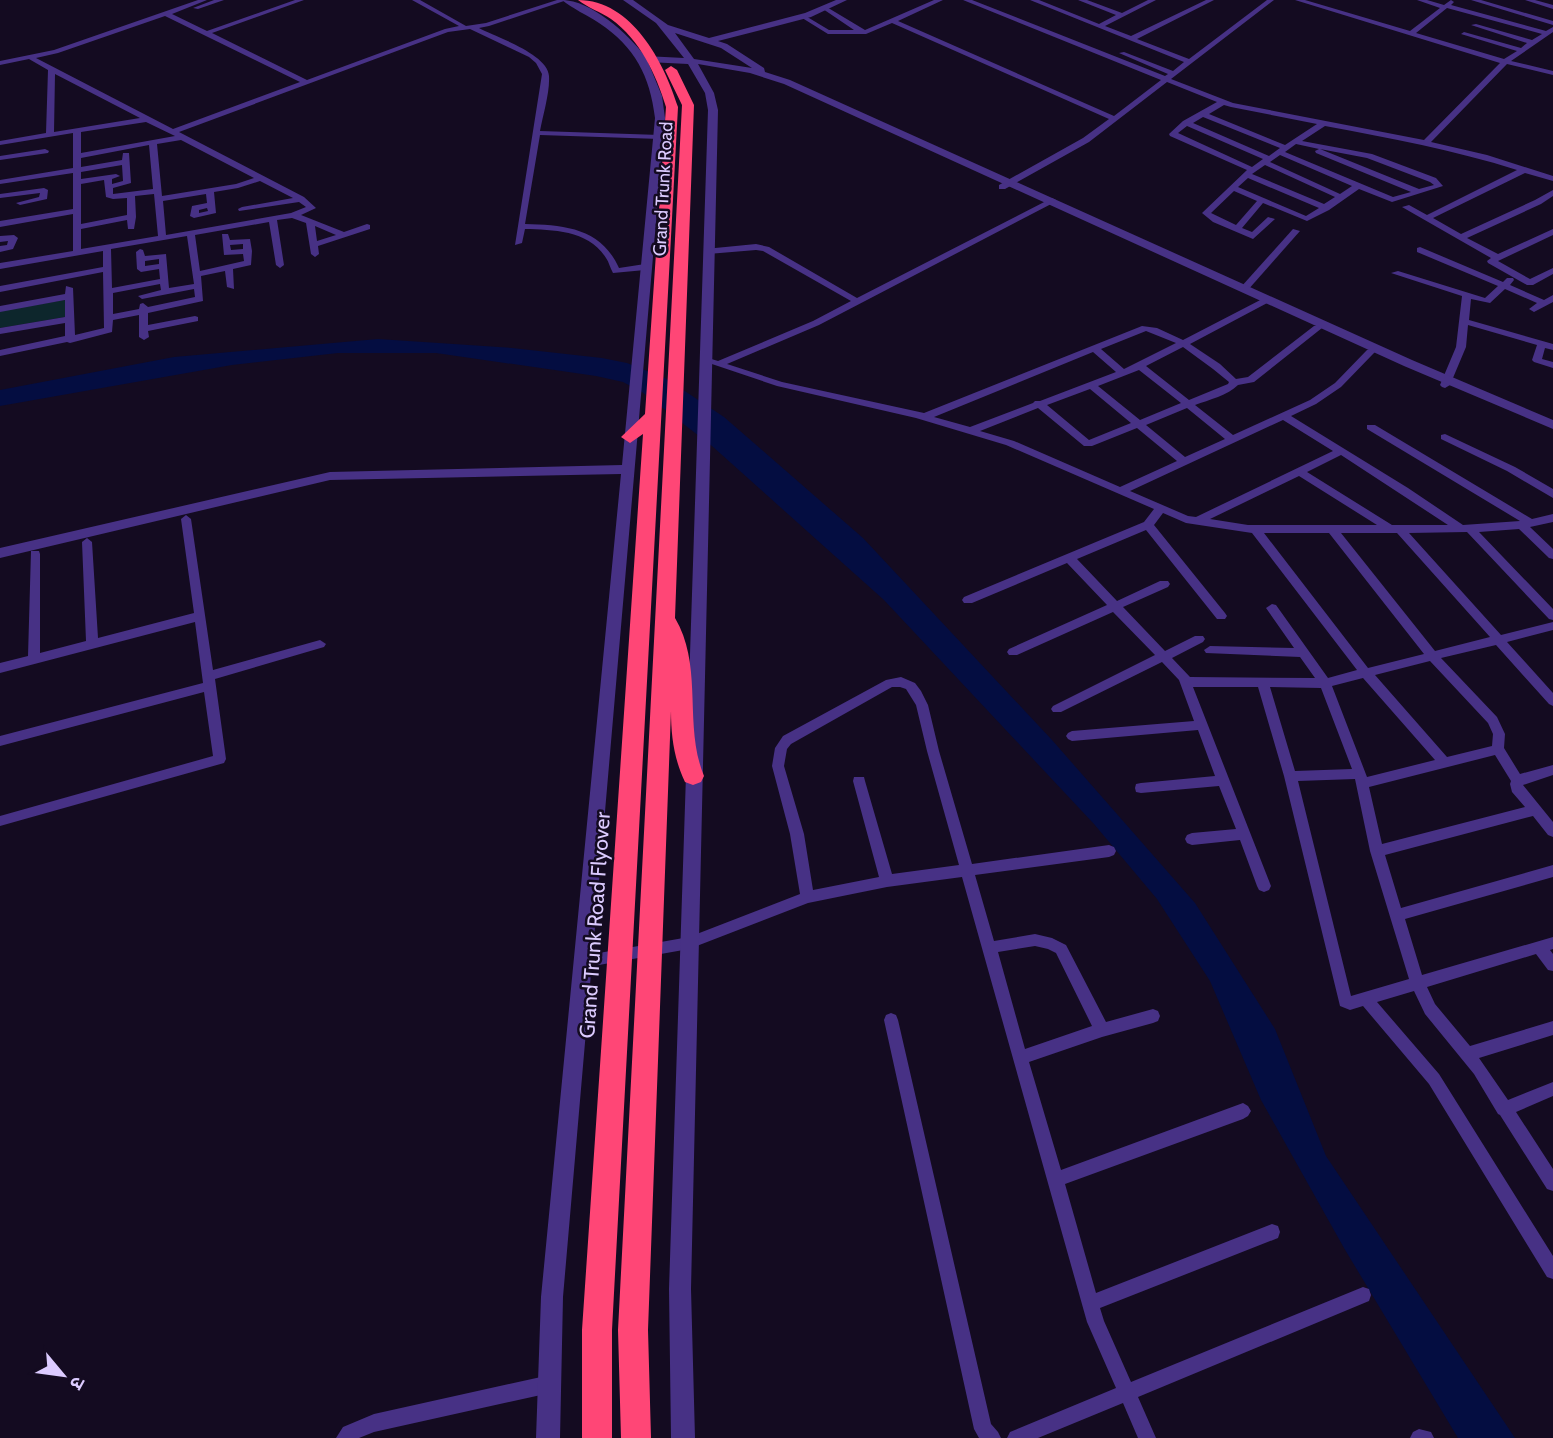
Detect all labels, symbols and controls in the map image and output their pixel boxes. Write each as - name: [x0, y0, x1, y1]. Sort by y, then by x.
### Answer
- street label: Grand Trunk Road: [648, 121, 678, 257]
- street label: Grand Trunk Road Flyover: [574, 811, 615, 1039]
- north arrow: [28, 1340, 98, 1410]
- text: उ: [64, 1373, 90, 1394]

